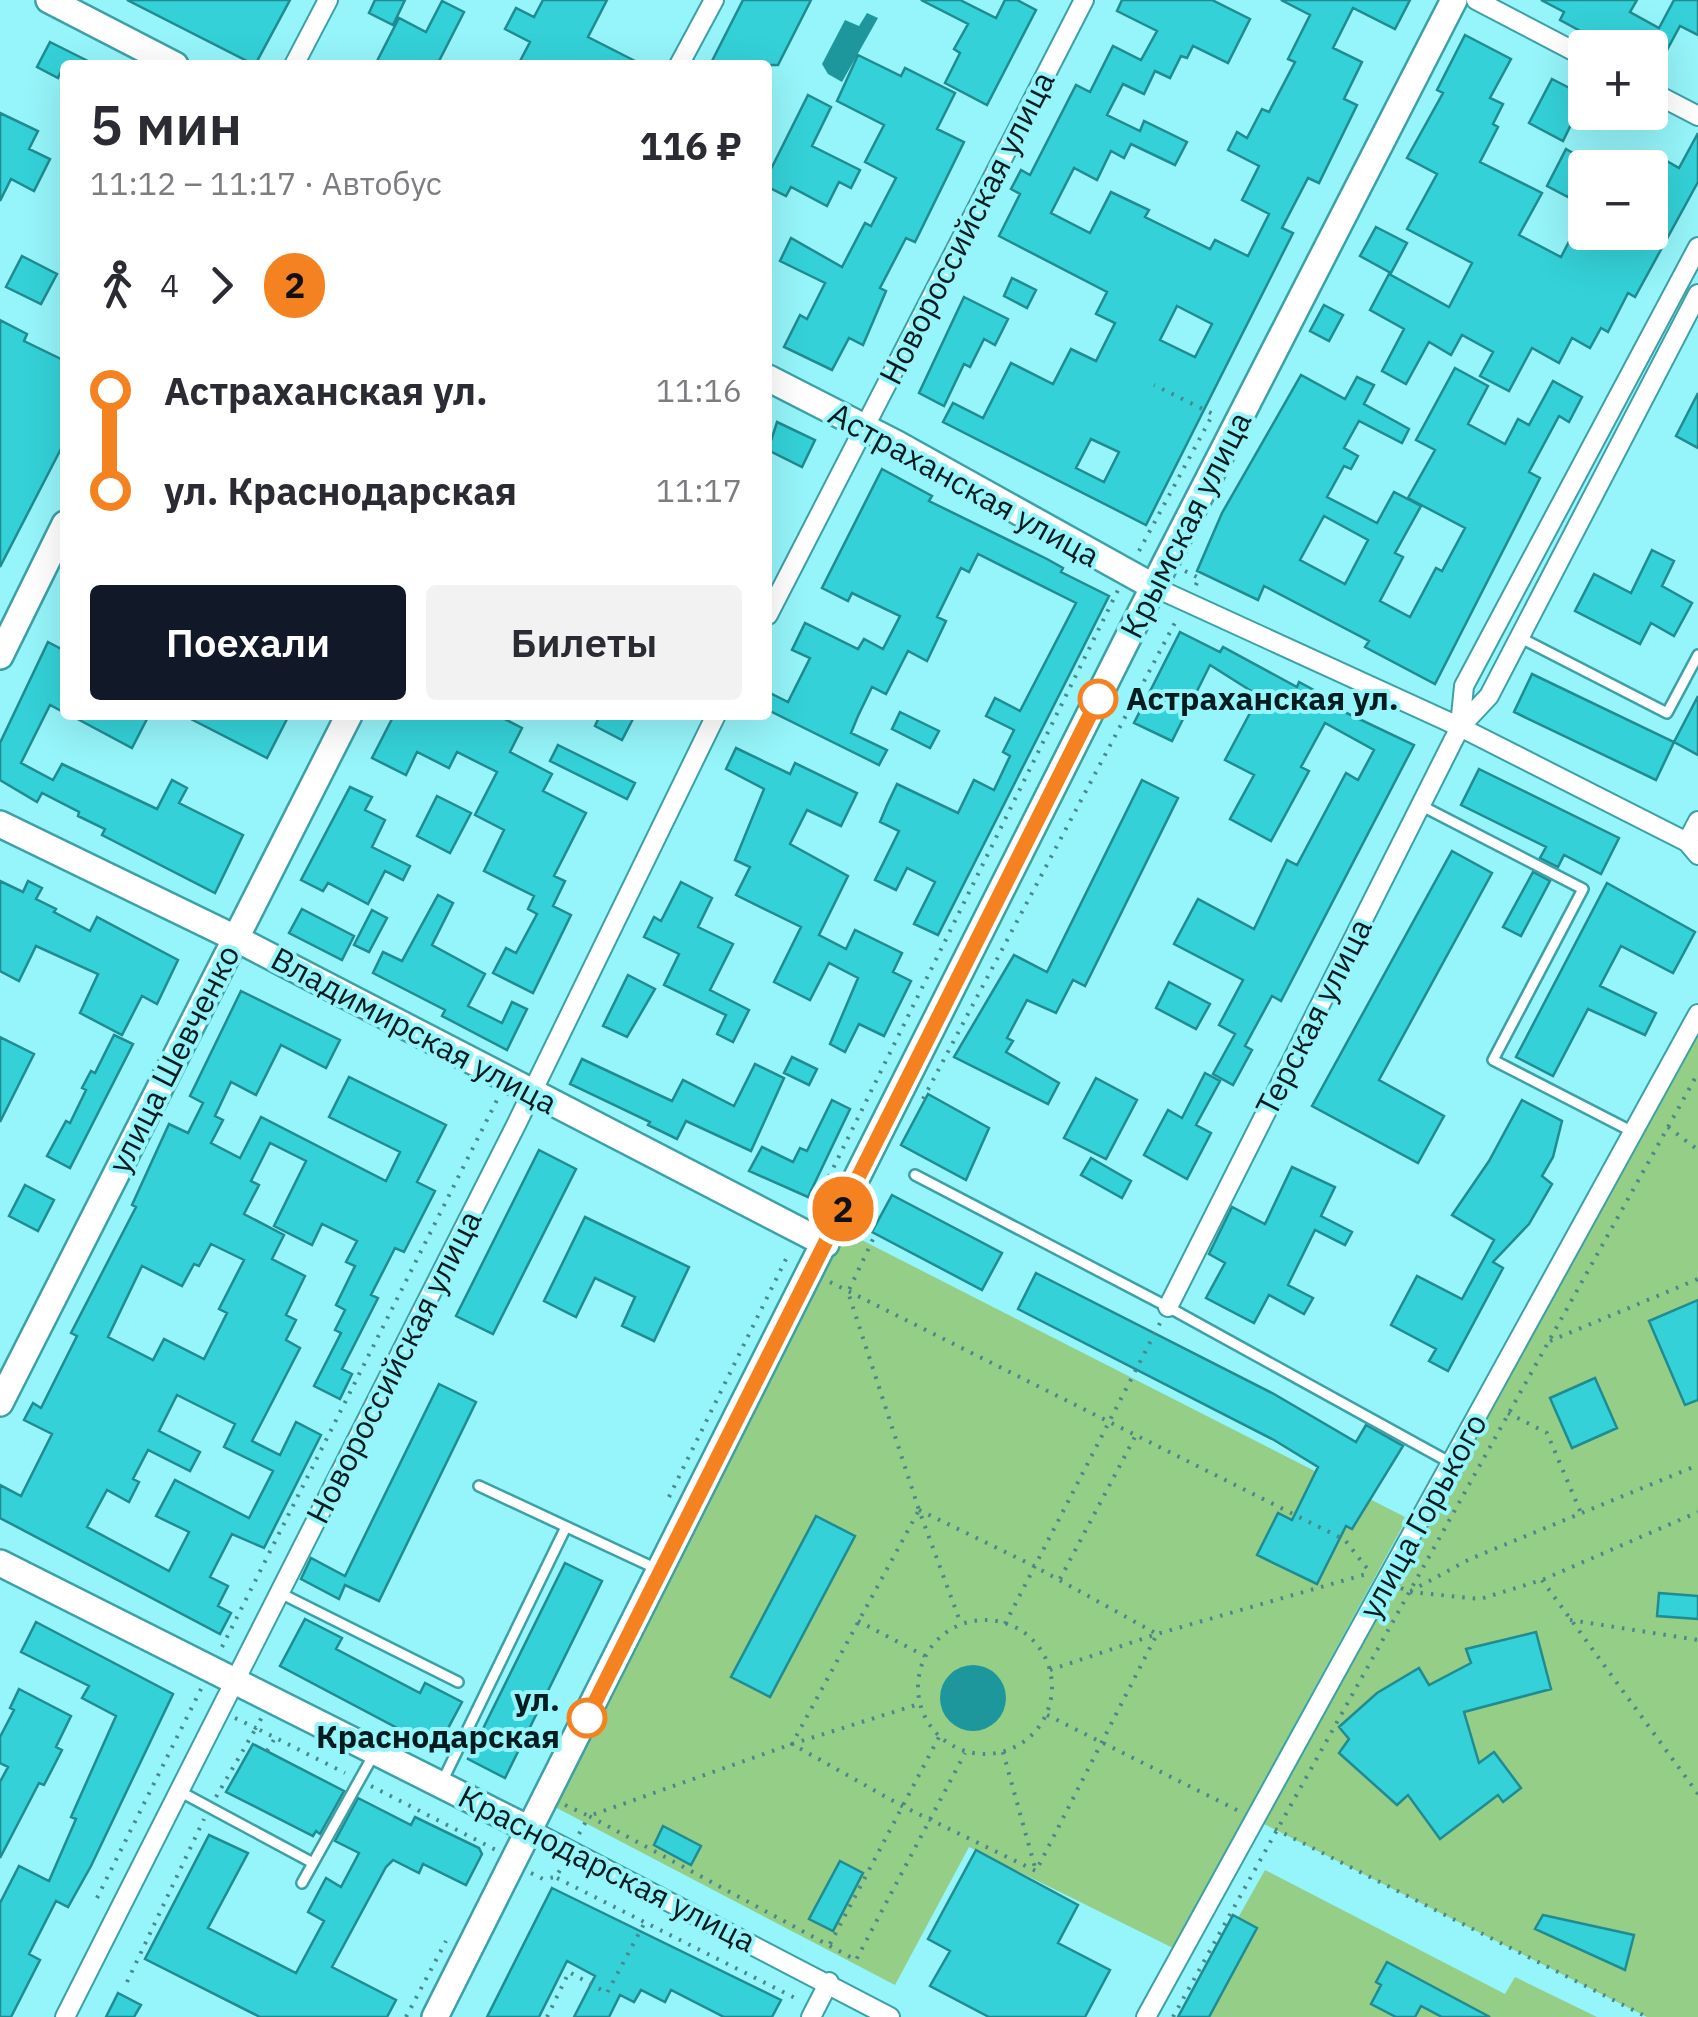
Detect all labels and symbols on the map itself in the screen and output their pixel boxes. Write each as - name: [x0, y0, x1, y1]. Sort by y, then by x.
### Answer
- street label: Новороссийская улица: [869, 64, 1063, 391]
- street label: Астраханская улица: [822, 392, 1107, 576]
- street label: Крымская улица: [1110, 404, 1260, 645]
- place label: Астраханская ул.: [1126, 677, 1399, 719]
- marker: Астраханская ул.: [1079, 680, 1117, 718]
- street label: Терская улица: [1245, 911, 1381, 1122]
- street label: улица Шевченко: [97, 937, 249, 1180]
- street label: Владимирская улица: [264, 937, 565, 1123]
- line badge: 2: [810, 1176, 876, 1242]
- street label: Новороссийская улица: [296, 1203, 490, 1530]
- street label: улица Горького: [1348, 1405, 1496, 1626]
- place label: ул. Краснодарская: [316, 1678, 560, 1757]
- marker: ул. Краснодарская: [568, 1699, 606, 1737]
- street label: Краснодарская улица: [452, 1775, 763, 1961]

